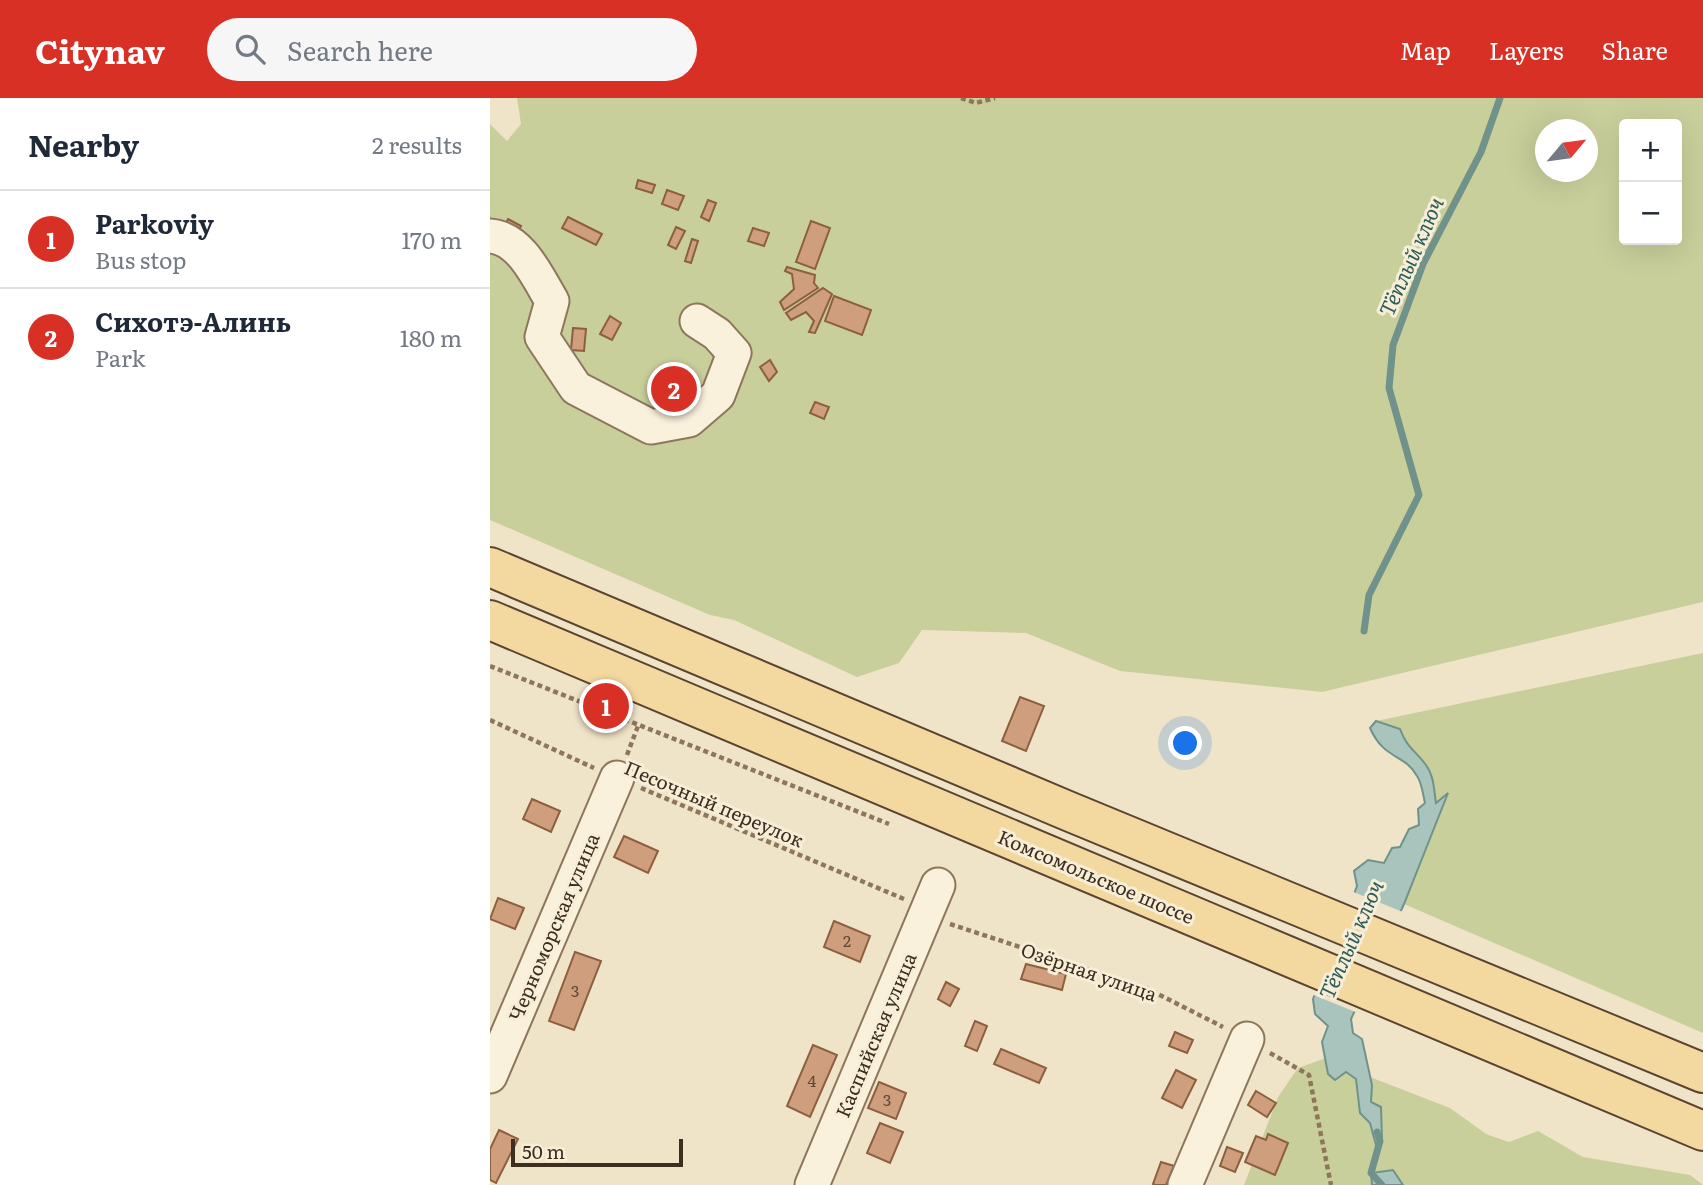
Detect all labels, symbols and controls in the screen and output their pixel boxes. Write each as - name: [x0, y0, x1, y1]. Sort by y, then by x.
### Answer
- search box: [207, 18, 697, 81]
- text: Citynav: [35, 25, 165, 74]
- icon: search: [231, 30, 269, 68]
- text: Search here: [287, 30, 433, 69]
- text: Map: [1400, 32, 1451, 67]
- text: Layers: [1489, 32, 1563, 67]
- text: Share: [1601, 32, 1668, 67]
- north arrow: [1535, 119, 1598, 182]
- map controls: [1619, 119, 1682, 245]
- button: +: [1619, 119, 1682, 182]
- text: Nearby: [28, 122, 139, 166]
- text: 2 results: [372, 127, 462, 161]
- button: −: [1619, 182, 1682, 245]
- water label: Тёплый ключ: [1370, 192, 1450, 320]
- text: Parkoviy: [95, 203, 214, 242]
- text: 1: [46, 222, 56, 256]
- text: 170 m: [401, 222, 462, 256]
- text: Bus stop: [95, 242, 187, 276]
- text: Сихотэ-Алинь: [95, 301, 291, 340]
- text: 2: [45, 320, 57, 354]
- text: 180 m: [400, 320, 462, 354]
- text: Park: [95, 340, 145, 374]
- pin: 2: [651, 363, 697, 415]
- pin: 1: [583, 680, 629, 732]
- your location: [1168, 726, 1202, 760]
- street label: Песочный переулок: [620, 753, 809, 854]
- street label: Комсомольское шоссе: [994, 822, 1199, 930]
- street label: Черноморская улица: [501, 827, 606, 1025]
- water label: Тёплый ключ: [1310, 875, 1390, 1003]
- house number: 2: [843, 928, 851, 952]
- street label: Озёрная улица: [1018, 935, 1162, 1008]
- street label: Каспийская улица: [828, 947, 923, 1121]
- house number: 3: [571, 978, 579, 1002]
- house number: 4: [808, 1068, 817, 1092]
- house number: 3: [883, 1087, 891, 1111]
- scale bar: [511, 1136, 682, 1168]
- text: 50 m: [522, 1137, 565, 1165]

